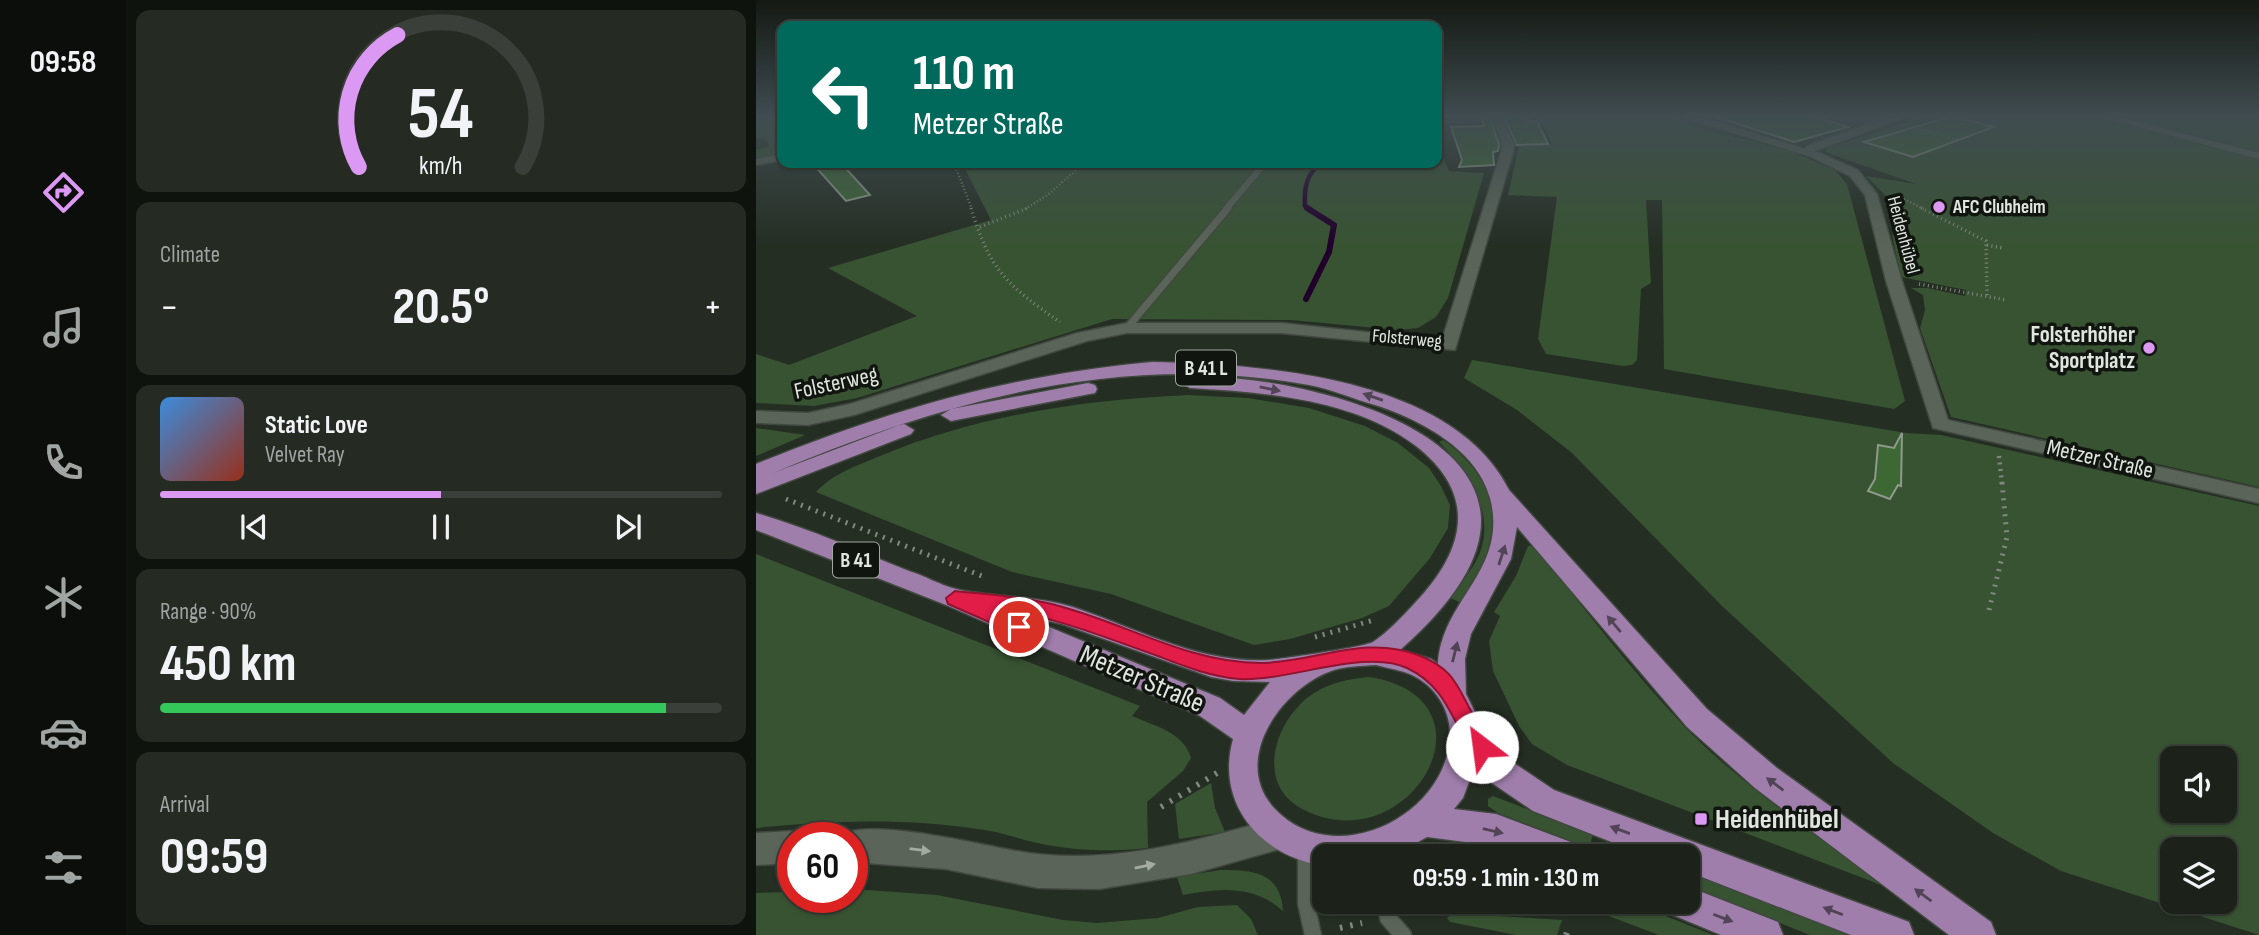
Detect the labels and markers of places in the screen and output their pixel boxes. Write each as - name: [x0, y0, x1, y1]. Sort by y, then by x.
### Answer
- place label: AFC Clubheim: [1952, 196, 2046, 219]
- marker: AFC Clubheim: [1931, 199, 1947, 215]
- place label: Folsterhöher Sportplatz: [2031, 321, 2135, 375]
- marker: Folsterhöher Sportplatz: [2141, 340, 2157, 356]
- pin: [989, 597, 1049, 657]
- place label: Heidenhübel: [1715, 803, 1839, 836]
- marker: Heidenhübel: [1693, 811, 1709, 827]

